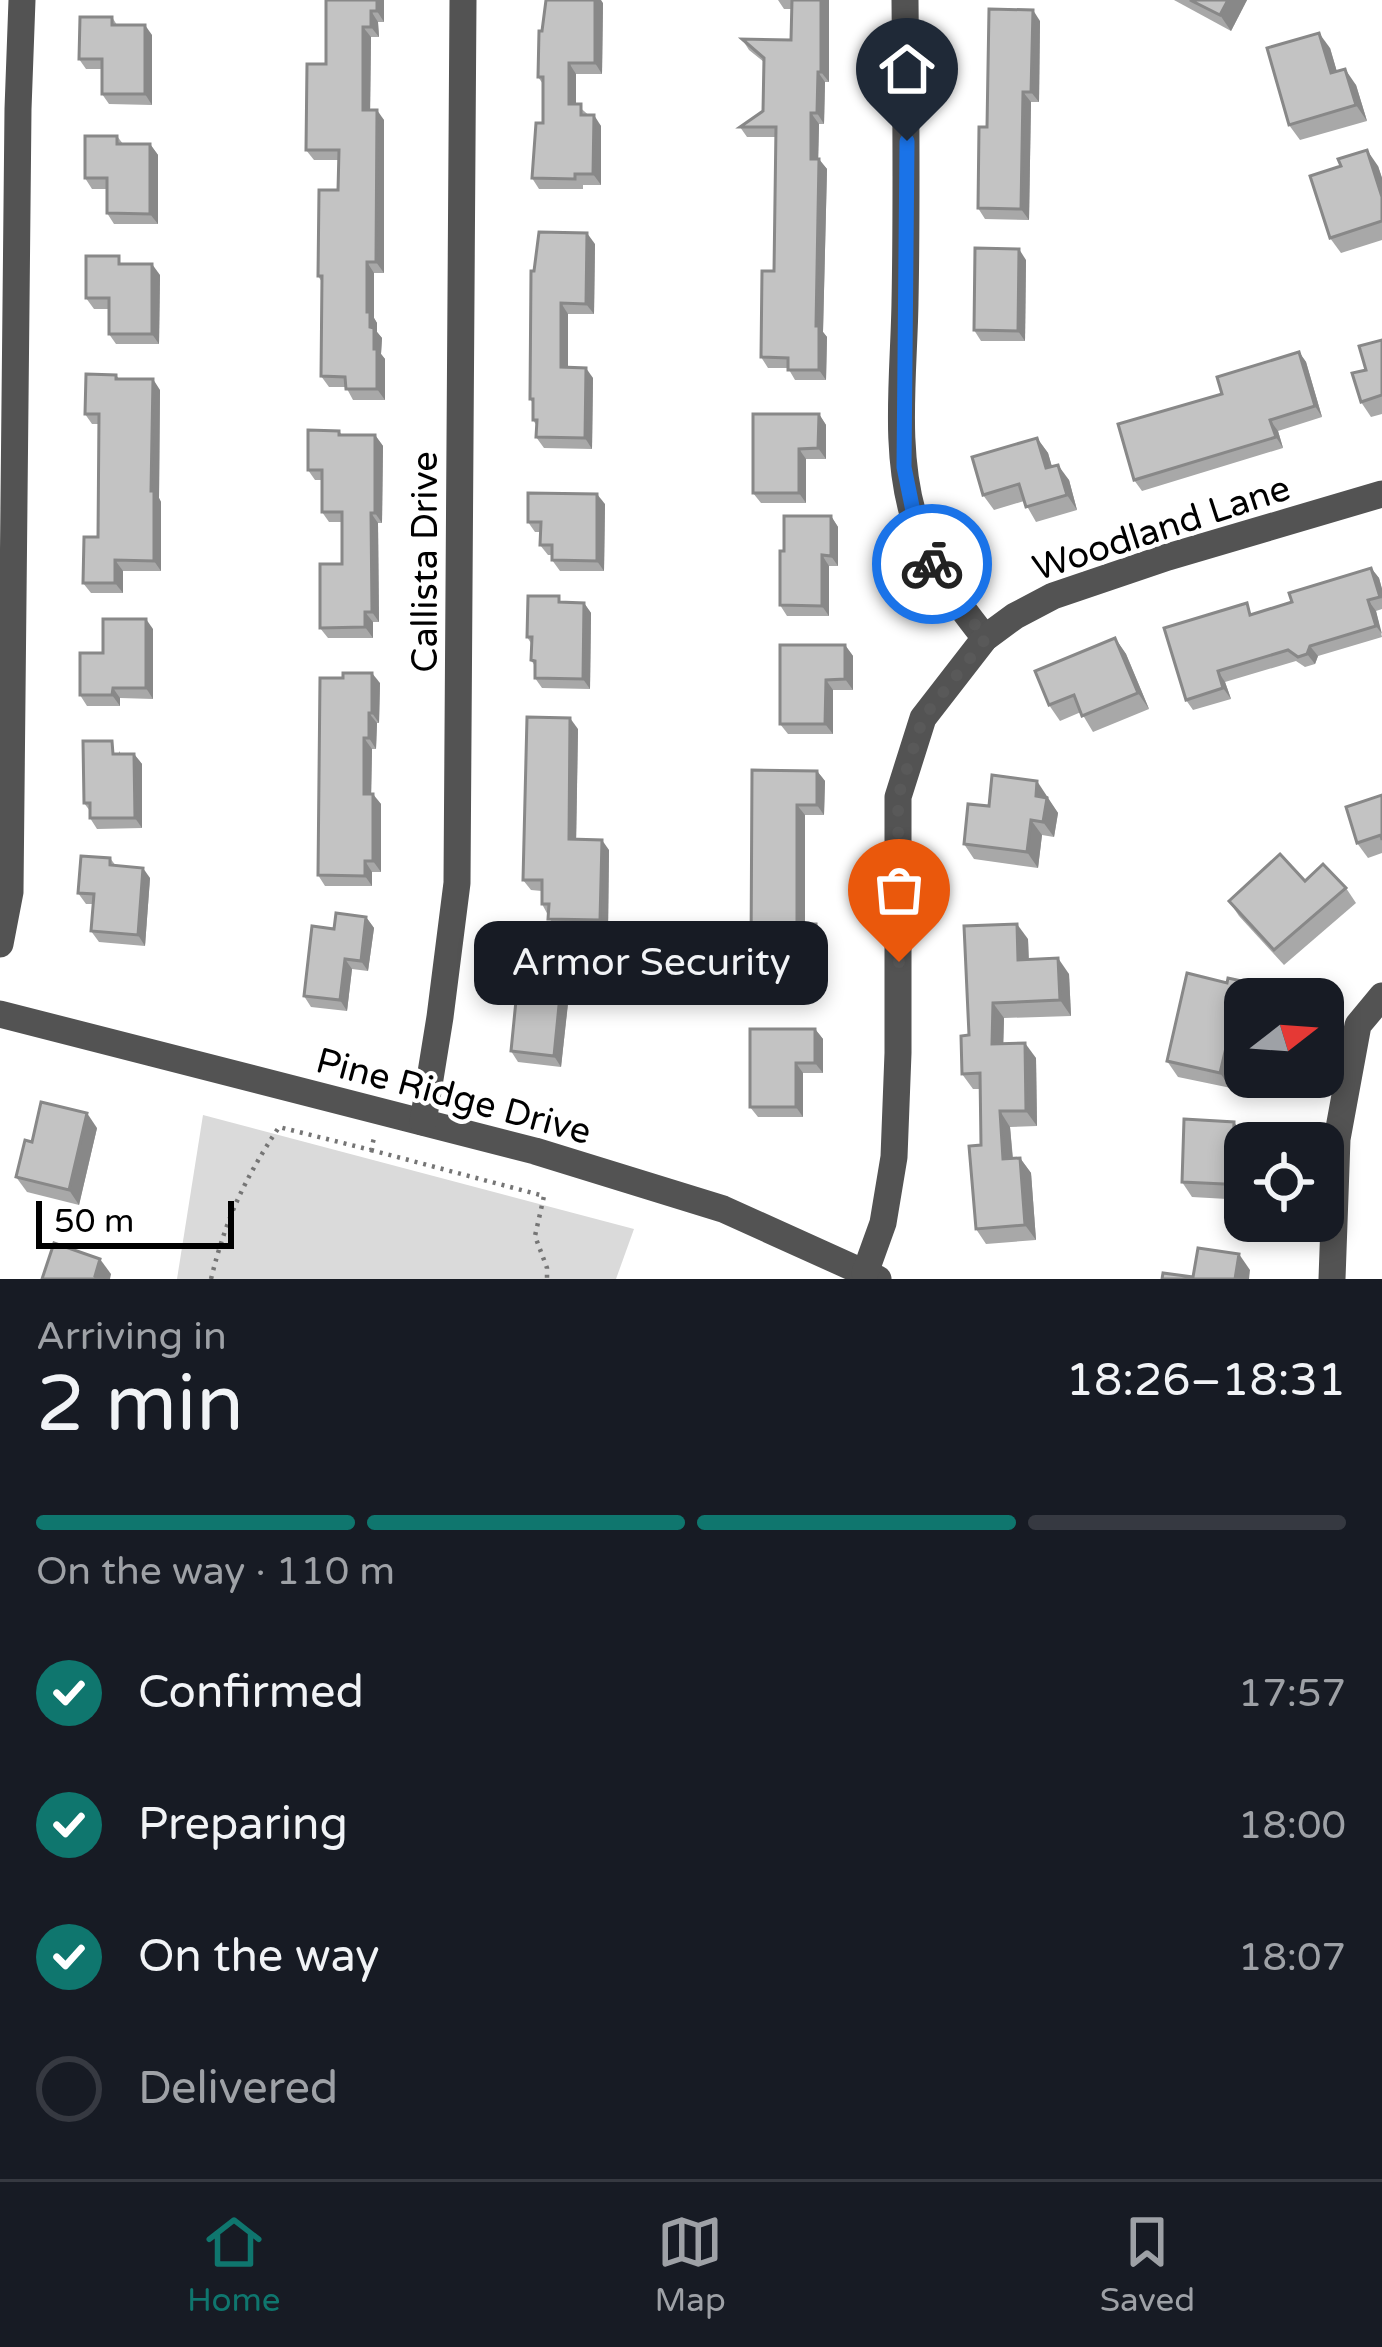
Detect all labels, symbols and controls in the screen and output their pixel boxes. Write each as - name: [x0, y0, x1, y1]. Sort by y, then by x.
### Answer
- pin: [856, 18, 958, 141]
- icon: home: [874, 36, 940, 102]
- street label: Callista Drive: [404, 451, 447, 673]
- street label: Woodland Lane: [1028, 467, 1295, 590]
- courier: [872, 504, 992, 624]
- icon: bike: [899, 531, 965, 597]
- pin: [848, 839, 950, 962]
- icon: bag: [866, 857, 932, 923]
- callout: Armor Security: [473, 920, 827, 1004]
- text: Armor Security: [511, 939, 791, 986]
- north arrow: [1224, 978, 1344, 1098]
- map controls: [1224, 978, 1344, 1242]
- street label: Pine Ridge Drive: [311, 1039, 596, 1154]
- button: locate: [1224, 1122, 1344, 1242]
- scale bar: [36, 1195, 234, 1248]
- text: 50 m: [54, 1202, 134, 1241]
- text: Arriving in: [36, 1313, 227, 1360]
- text: 18:26–18:31: [1066, 1354, 1346, 1408]
- text: 2 min: [36, 1358, 244, 1452]
- text: On the way · 110 m: [36, 1548, 395, 1595]
- icon: check: [36, 1660, 102, 1726]
- text: Confirmed: [138, 1666, 364, 1720]
- text: 17:57: [1238, 1670, 1346, 1717]
- icon: check: [36, 1792, 102, 1858]
- text: Preparing: [138, 1798, 348, 1852]
- text: 18:00: [1238, 1802, 1346, 1849]
- icon: check: [36, 1924, 102, 1990]
- text: On the way: [138, 1930, 379, 1984]
- text: 18:07: [1238, 1934, 1346, 1981]
- text: Delivered: [138, 2062, 338, 2116]
- tab: Home: [187, 2209, 280, 2320]
- tab: Map: [654, 2209, 726, 2320]
- tab: Saved: [1100, 2209, 1195, 2320]

